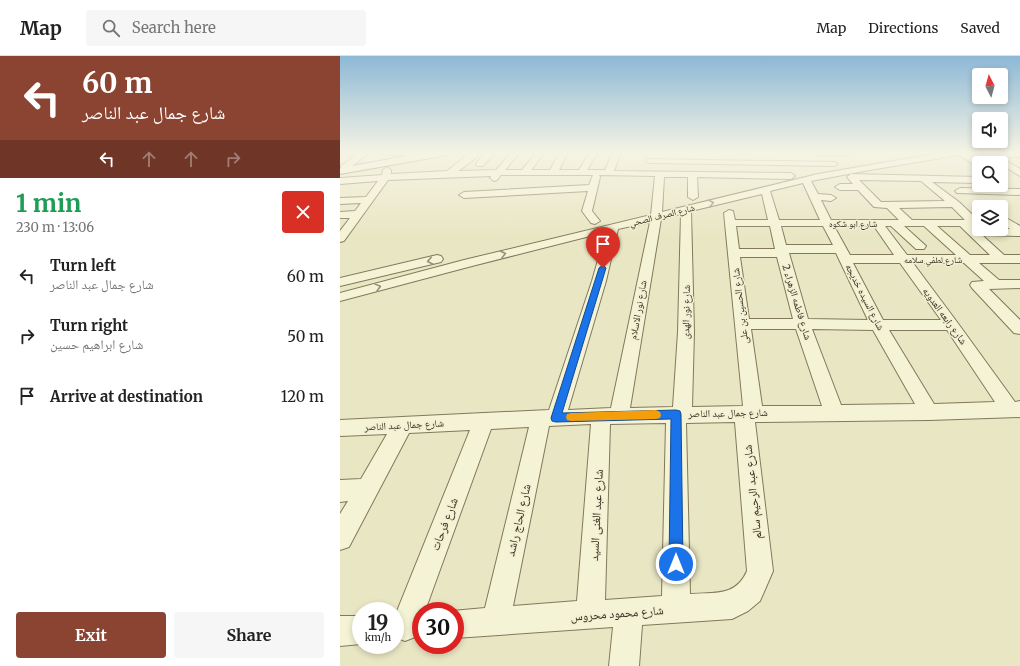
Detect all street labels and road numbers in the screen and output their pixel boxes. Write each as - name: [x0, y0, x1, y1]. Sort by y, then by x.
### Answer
- street label: شارع الصرف الصحي: [628, 202, 696, 231]
- street label: شارع ابو شكوه: [829, 218, 877, 230]
- street label: شارع لطفي سلامه: [904, 254, 962, 267]
- street label: شارع السيده خديجه: [843, 262, 888, 333]
- street label: شارع فاطمه الزهراء 2: [779, 263, 815, 342]
- street label: شارع الحسين بن على: [729, 267, 751, 345]
- street label: شارع نور الاسلام: [626, 279, 651, 341]
- street label: شارع نور الهدى: [679, 284, 693, 339]
- street label: شارع رابعه العدويه: [920, 285, 970, 347]
- street label: شارع جمال عبد الناصر: [687, 406, 768, 420]
- street label: شارع جمال عبد الناصر: [363, 416, 445, 434]
- street label: شارع عبد الرحيم سالم: [740, 444, 765, 540]
- street label: شارع عبد الغنى السيد: [586, 469, 607, 561]
- street label: شارع الحاج راشد: [502, 482, 535, 558]
- street label: شارع فرحات: [427, 495, 462, 553]
- street label: شارع محمود محروس: [570, 602, 664, 625]

